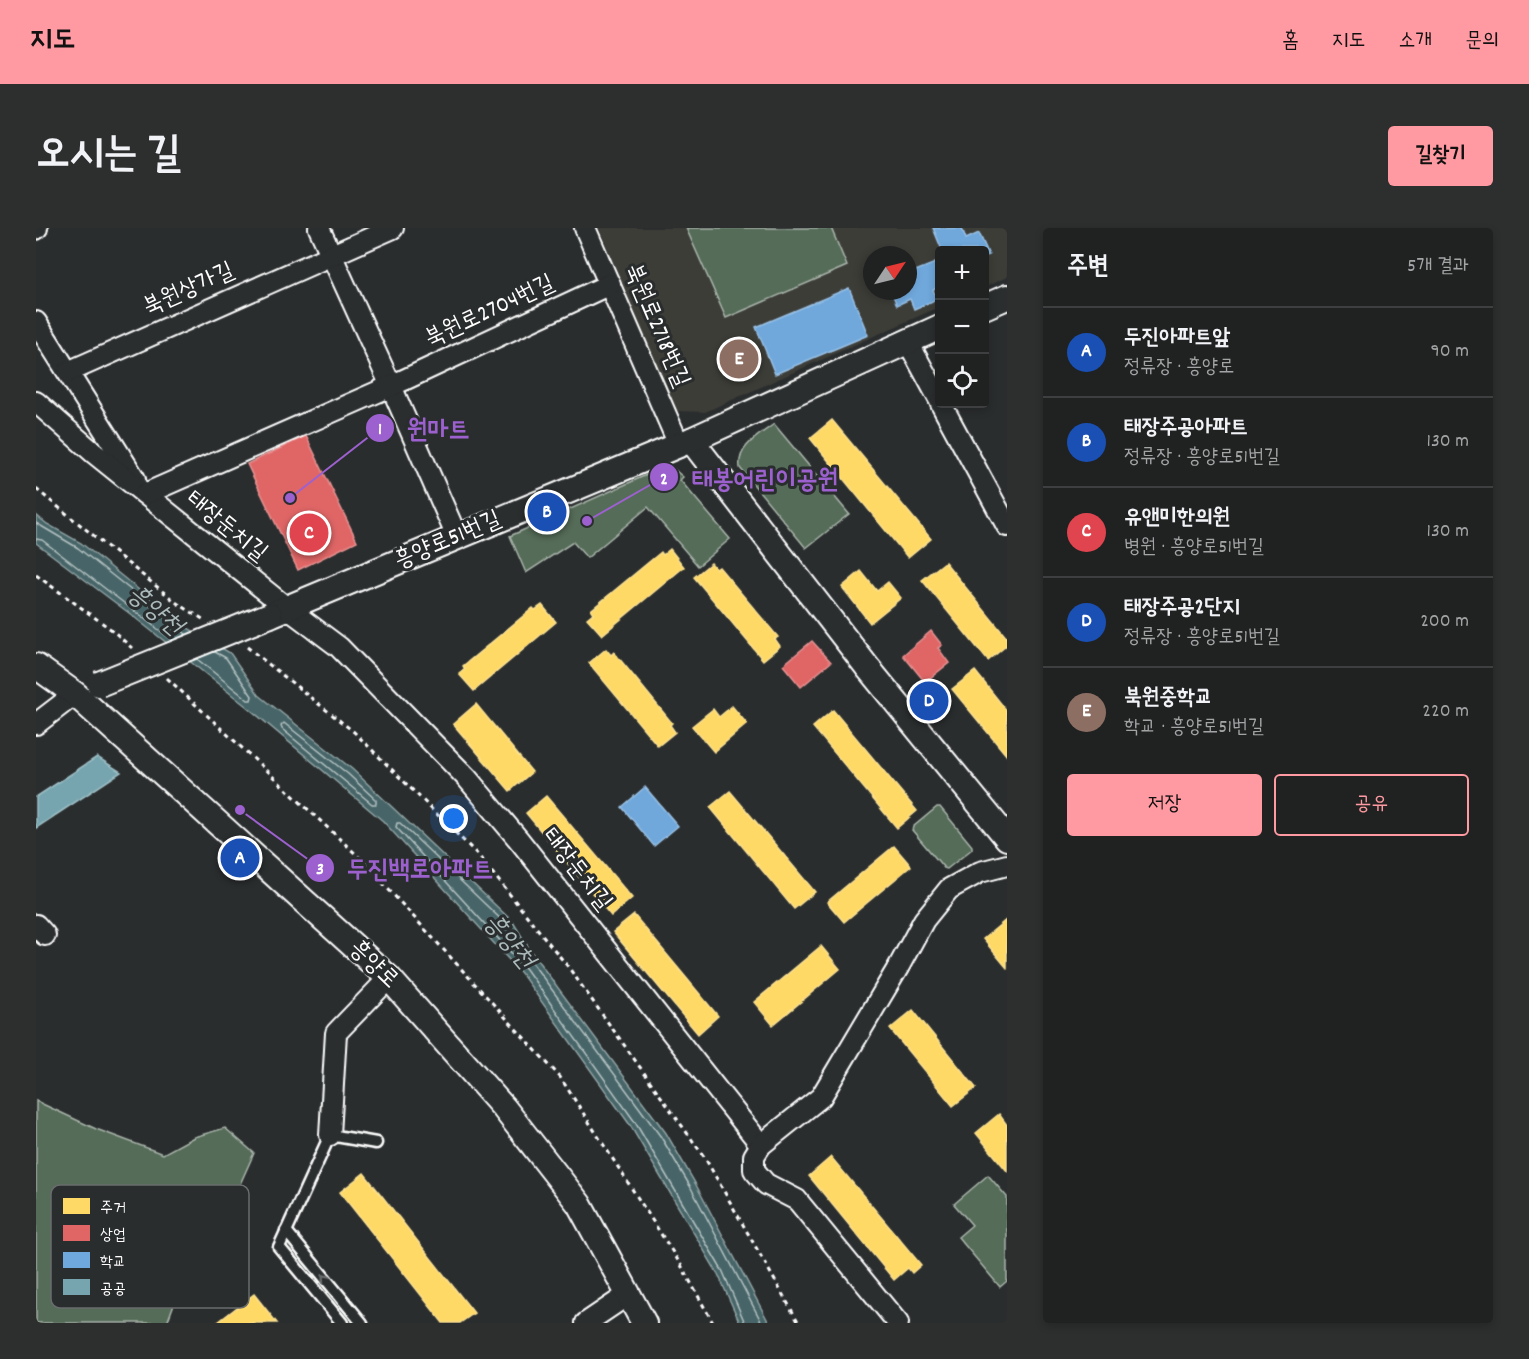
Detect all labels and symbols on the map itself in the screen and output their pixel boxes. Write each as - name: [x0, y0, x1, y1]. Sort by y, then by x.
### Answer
- north arrow: [863, 246, 917, 300]
- street label: 북원상가길: [138, 255, 240, 325]
- street label: 북원로2718번길: [615, 259, 697, 393]
- street label: 북원로2704번길: [420, 267, 560, 357]
- pin: E: [720, 336, 758, 382]
- callout: 원마트: [365, 406, 482, 450]
- text: 원마트: [407, 413, 469, 450]
- text: 1: [378, 418, 382, 443]
- callout: 태봉어린이공원: [649, 455, 850, 499]
- text: 태봉어린이공원: [692, 463, 838, 500]
- text: 2: [660, 468, 668, 493]
- street label: 태장둔치길: [178, 483, 274, 571]
- pin: B: [528, 490, 566, 534]
- street label: 흥양로51번길: [389, 503, 507, 579]
- pin: C: [290, 510, 328, 556]
- water label: 흥양천: [118, 577, 192, 647]
- pin: D: [910, 678, 948, 724]
- your location: [439, 804, 468, 833]
- street label: 태장둔치길: [533, 821, 619, 919]
- pin: A: [220, 836, 260, 880]
- callout: 두진백로아파트: [305, 846, 505, 890]
- text: 두진백로아파트: [347, 853, 493, 890]
- text: 3: [316, 858, 324, 883]
- water label: 흥양천: [474, 906, 544, 980]
- street label: 흥양로: [340, 933, 406, 997]
- legend: [51, 1185, 249, 1308]
- text: 주거: [100, 1197, 126, 1220]
- text: 상업: [100, 1224, 126, 1247]
- text: 학교: [100, 1251, 126, 1274]
- one-way arrow: [321, 1274, 332, 1285]
- text: 공공: [100, 1278, 126, 1301]

